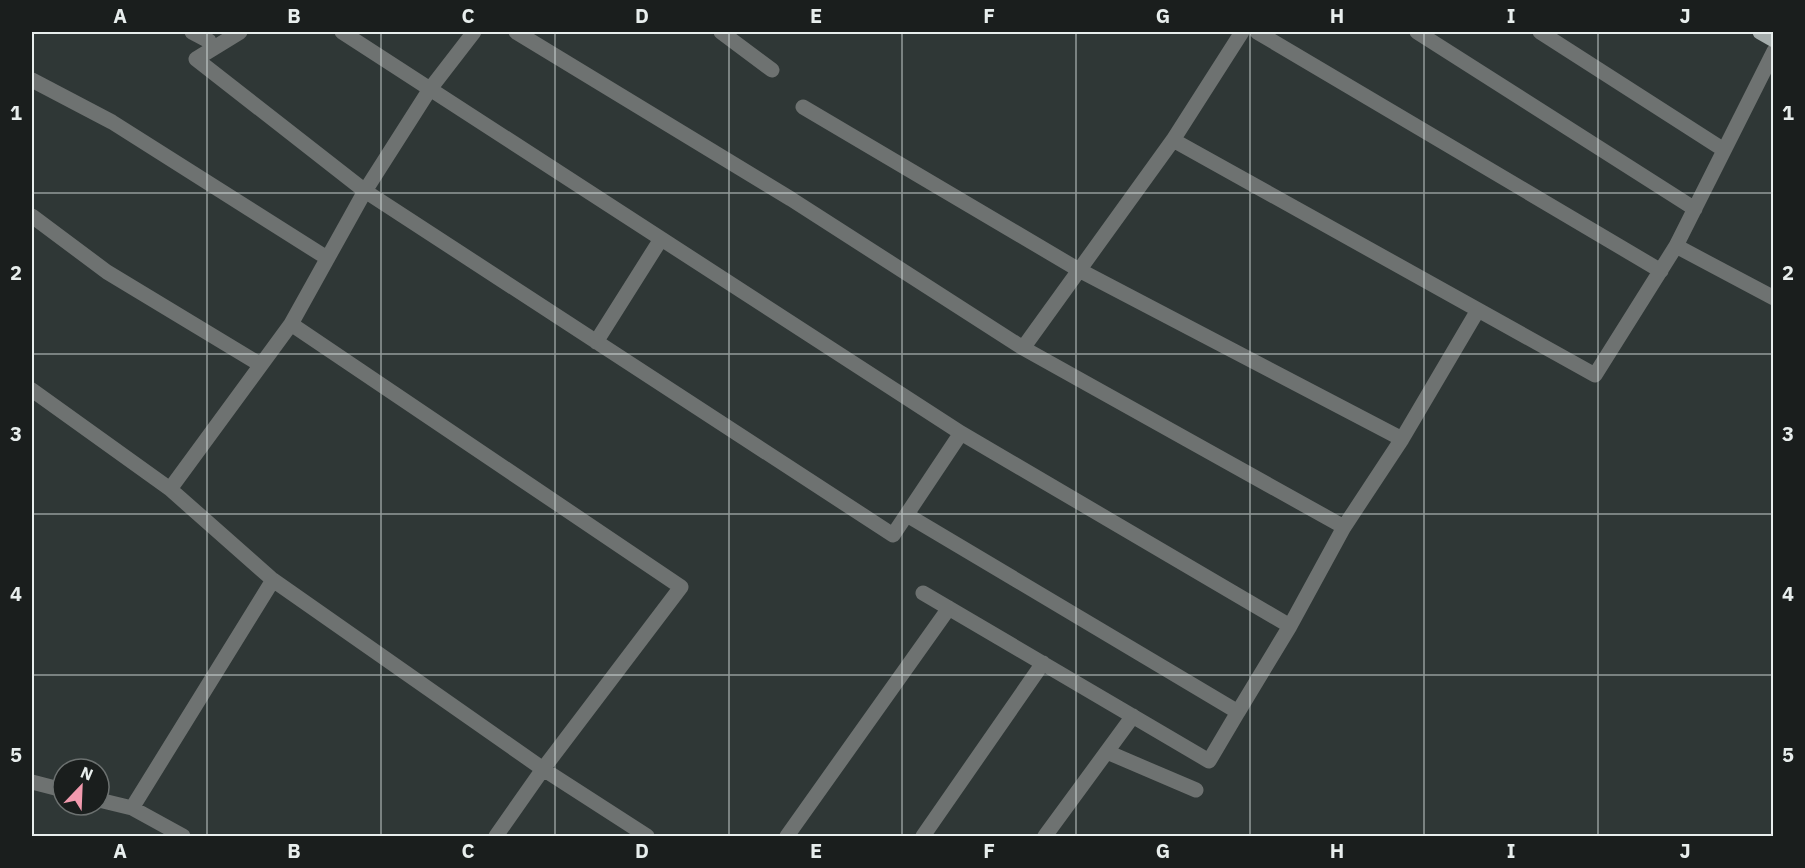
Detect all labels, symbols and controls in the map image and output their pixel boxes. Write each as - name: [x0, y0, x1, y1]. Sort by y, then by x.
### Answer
- text: A: [113, 2, 127, 29]
- text: B: [287, 2, 301, 29]
- text: C: [461, 2, 475, 29]
- text: D: [635, 2, 649, 29]
- text: E: [810, 2, 822, 29]
- text: F: [983, 2, 995, 29]
- text: G: [1156, 2, 1170, 29]
- text: H: [1330, 2, 1344, 29]
- text: I: [1507, 2, 1515, 29]
- text: J: [1679, 2, 1691, 29]
- text: 1: [10, 99, 22, 126]
- text: 1: [1782, 99, 1794, 126]
- text: 2: [10, 259, 22, 286]
- text: 2: [1782, 259, 1794, 286]
- text: 3: [10, 420, 22, 447]
- text: 3: [1782, 420, 1794, 447]
- text: 4: [10, 580, 22, 607]
- text: 4: [1782, 580, 1794, 607]
- text: 5: [10, 741, 22, 768]
- text: 5: [1782, 741, 1794, 768]
- north arrow: [51, 757, 111, 817]
- text: N: [78, 762, 96, 785]
- text: A: [113, 837, 127, 864]
- text: B: [287, 837, 301, 864]
- text: C: [461, 837, 475, 864]
- text: D: [635, 837, 649, 864]
- text: E: [810, 837, 822, 864]
- text: F: [983, 837, 995, 864]
- text: G: [1156, 837, 1170, 864]
- text: H: [1330, 837, 1344, 864]
- text: I: [1507, 837, 1515, 864]
- text: J: [1679, 837, 1691, 864]

